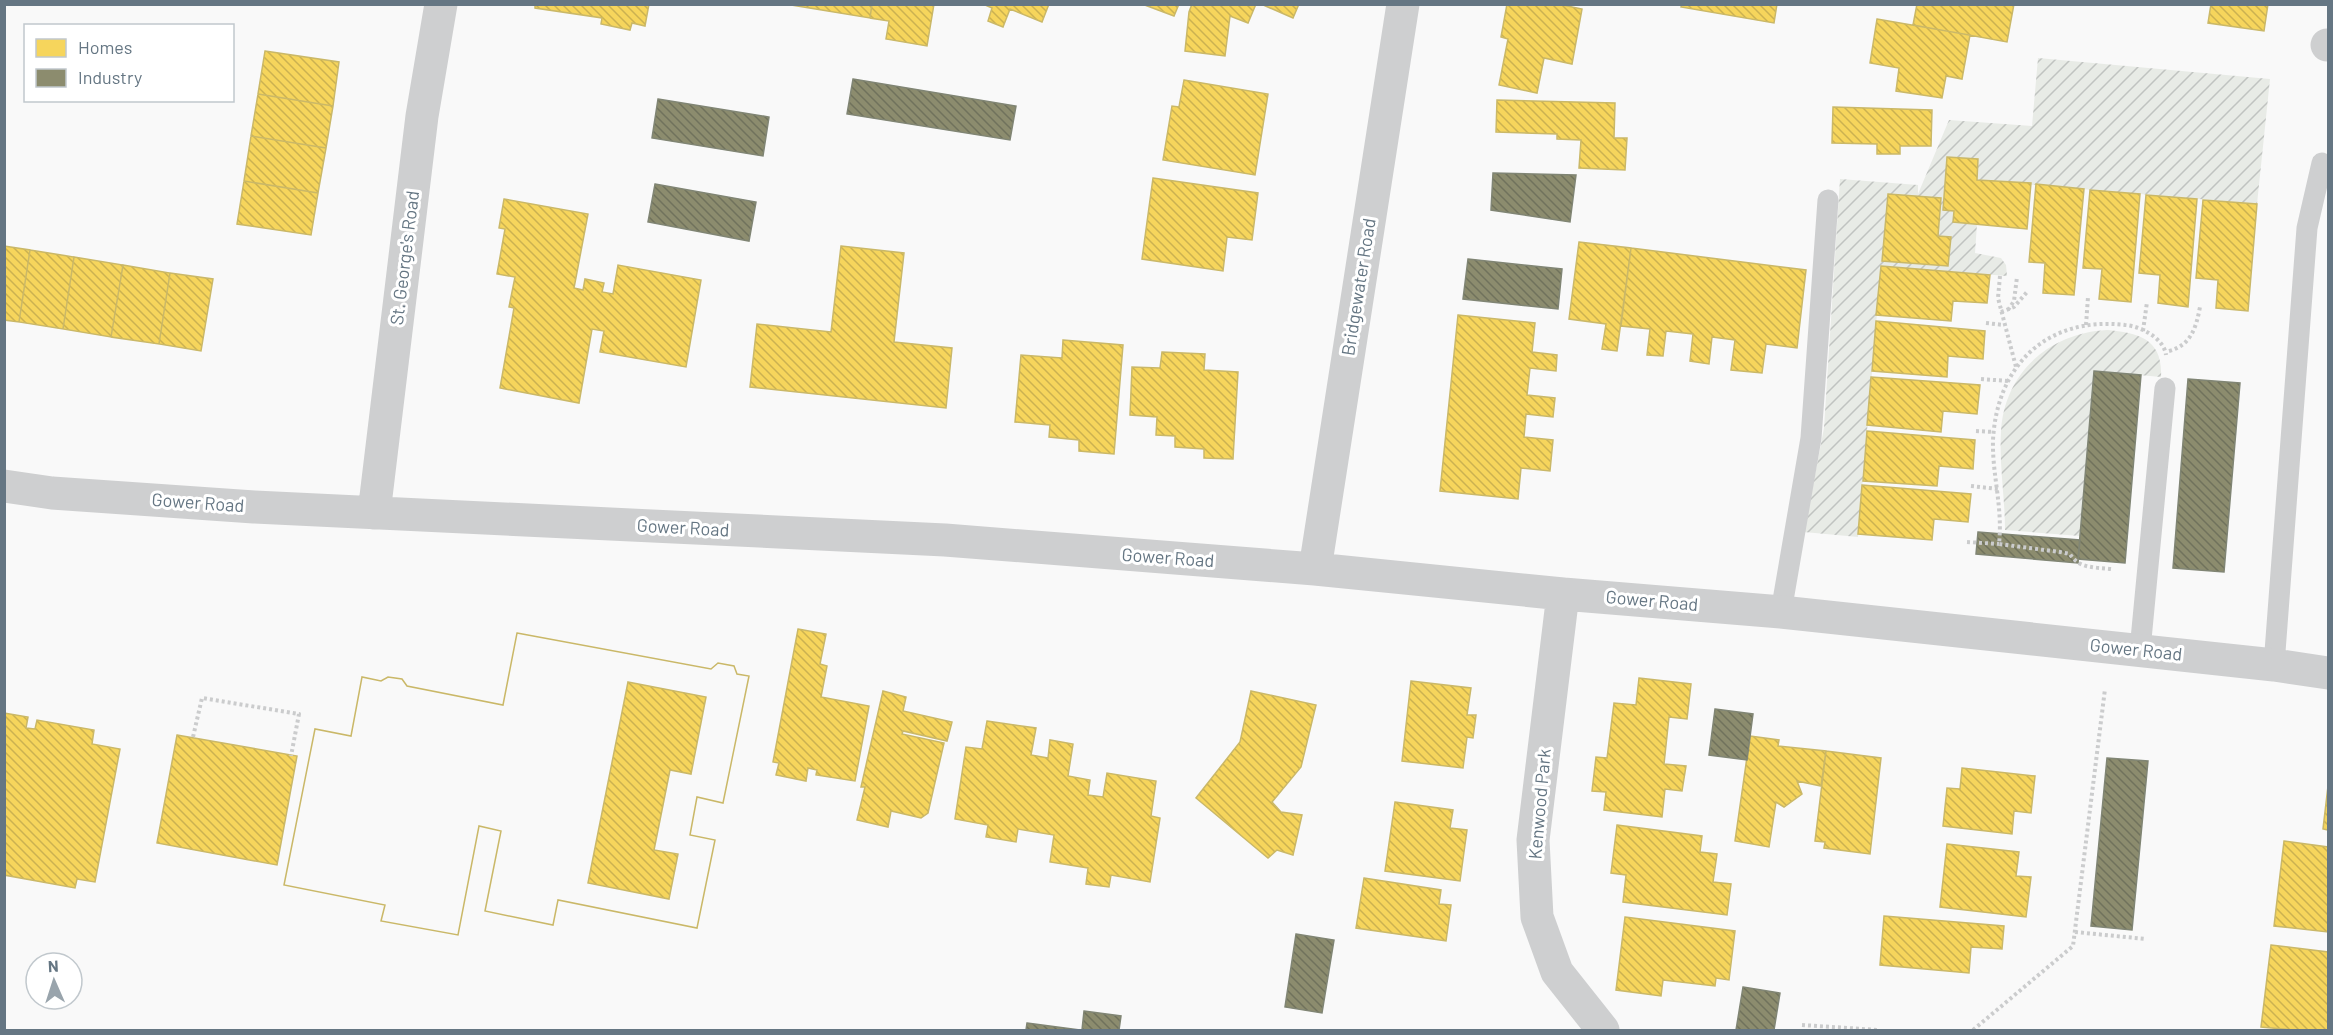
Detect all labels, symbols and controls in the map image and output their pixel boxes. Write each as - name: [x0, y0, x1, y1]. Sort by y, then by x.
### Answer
- legend: [24, 24, 234, 102]
- text: Homes: [78, 36, 132, 58]
- text: Industry: [78, 66, 142, 88]
- street label: St. George's Road: [385, 189, 423, 326]
- street label: Bridgewater Road: [1336, 216, 1380, 357]
- street label: Gower Road: [151, 488, 245, 516]
- street label: Gower Road: [636, 514, 730, 540]
- street label: Gower Road: [1121, 543, 1215, 571]
- street label: Gower Road: [1605, 585, 1699, 615]
- street label: Gower Road: [2089, 633, 2183, 665]
- street label: Kenwood Park: [1523, 748, 1555, 860]
- north arrow: [24, 951, 84, 1011]
- text: N: [47, 956, 59, 975]

